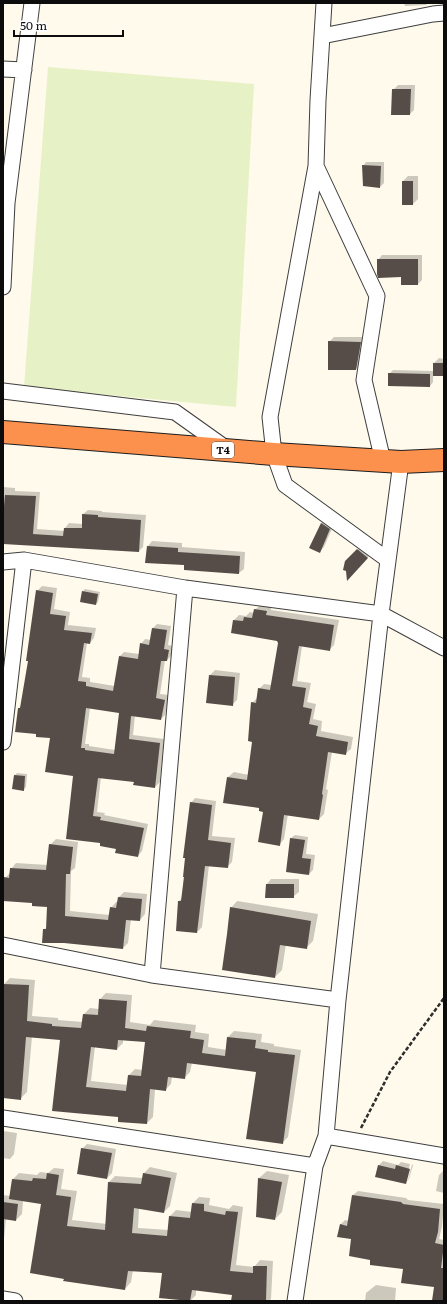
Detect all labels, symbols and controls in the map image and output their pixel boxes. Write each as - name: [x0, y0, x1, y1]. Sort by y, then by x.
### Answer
- scale bar: [14, 12, 123, 38]
- text: 50 m: [20, 16, 47, 34]
- road number: T4: [212, 442, 234, 458]

